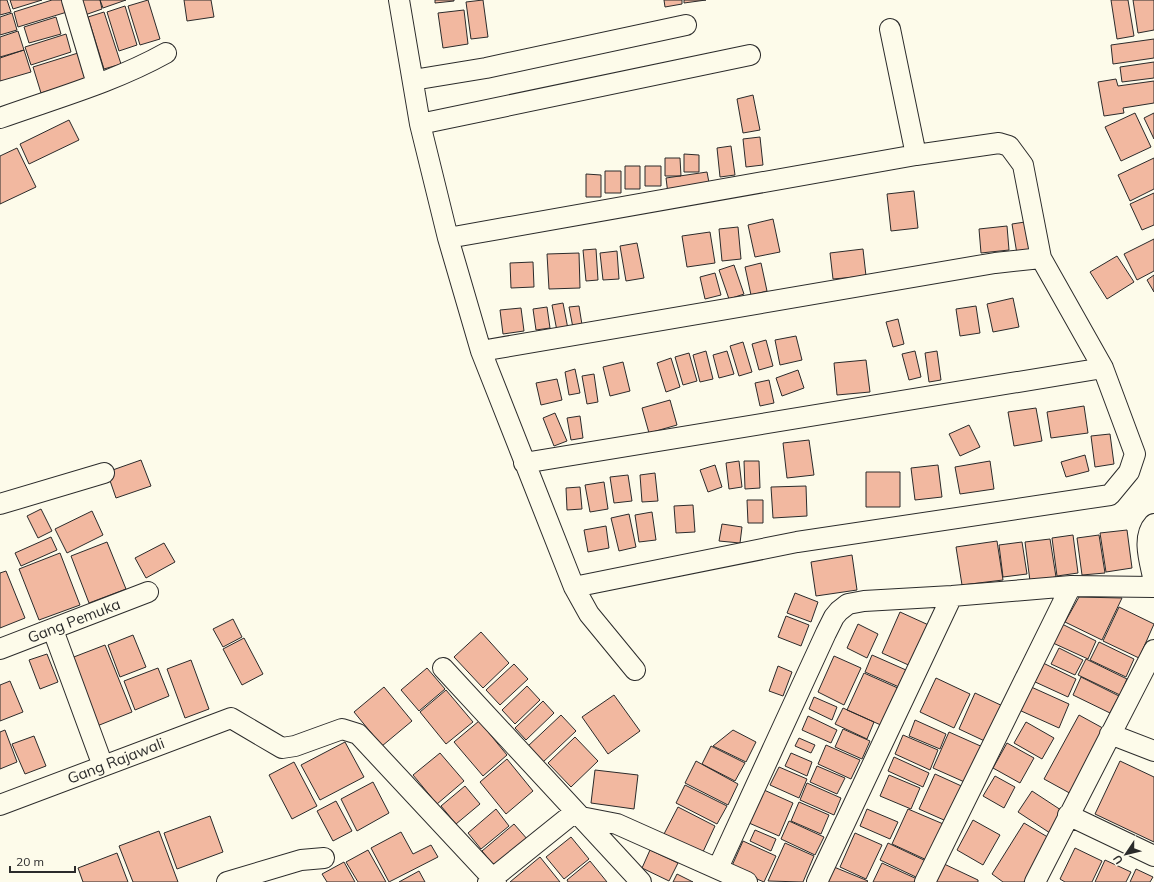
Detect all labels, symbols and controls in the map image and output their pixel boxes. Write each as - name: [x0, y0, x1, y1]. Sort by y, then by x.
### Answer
- street label: Gang Pemuka: [25, 594, 123, 647]
- street label: Gang Rajawali: [65, 733, 167, 788]
- north arrow: [1106, 834, 1146, 874]
- scale bar: [10, 848, 75, 874]
- text: U: [1110, 852, 1126, 867]
- text: 20 m: [16, 854, 44, 869]

